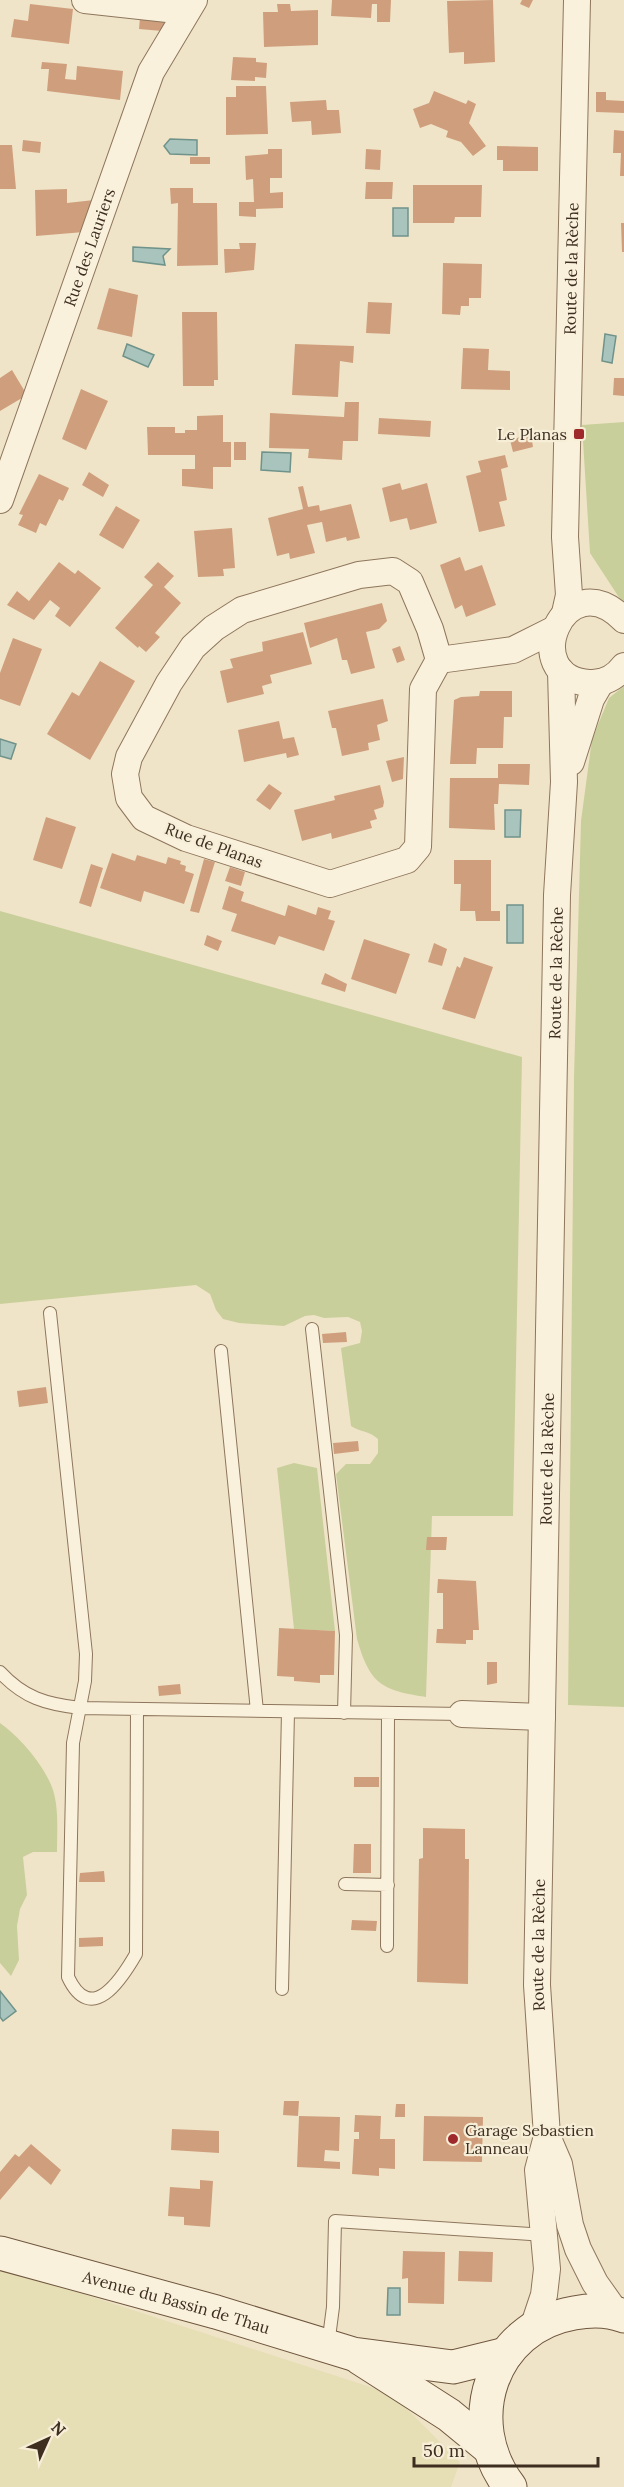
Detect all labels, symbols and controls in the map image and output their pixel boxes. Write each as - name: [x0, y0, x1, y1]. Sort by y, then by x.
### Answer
- street label: Rue des Lauriers: [59, 185, 119, 309]
- street label: Route de la Rèche: [560, 202, 582, 335]
- place label: Le Planas: [497, 424, 567, 444]
- marker: Le Planas: [572, 427, 586, 441]
- street label: Rue de Planas: [162, 818, 266, 872]
- street label: Route de la Rèche: [544, 906, 567, 1040]
- street label: Route de la Rèche: [535, 1392, 558, 1525]
- street label: Route de la Rèche: [527, 1878, 549, 2012]
- place label: Garage Sebastien Lanneau: [465, 2120, 594, 2158]
- marker: Garage Sebastien Lanneau: [446, 2132, 460, 2146]
- street label: Avenue du Bassin de Thau: [80, 2266, 273, 2338]
- north arrow: [18, 2409, 78, 2469]
- text: N: [47, 2417, 70, 2440]
- scale bar: [414, 2430, 598, 2468]
- text: 50 m: [423, 2439, 465, 2462]

